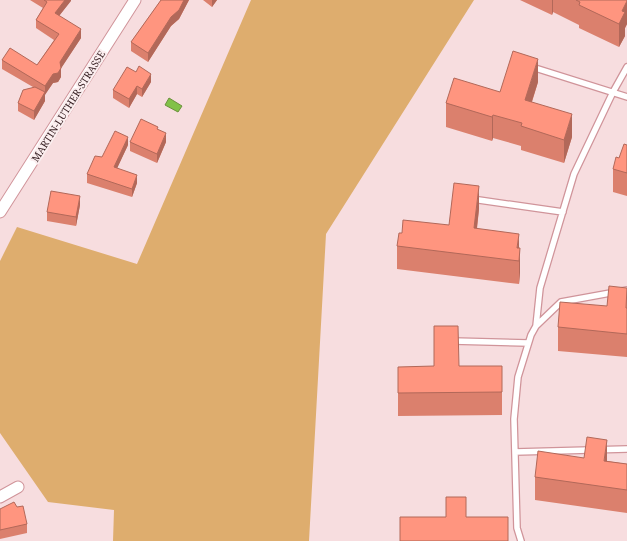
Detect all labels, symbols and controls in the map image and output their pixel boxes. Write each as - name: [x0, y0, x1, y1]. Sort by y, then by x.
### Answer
- street label: MARTIN-LUTHER-STRASSE: [28, 48, 108, 164]

